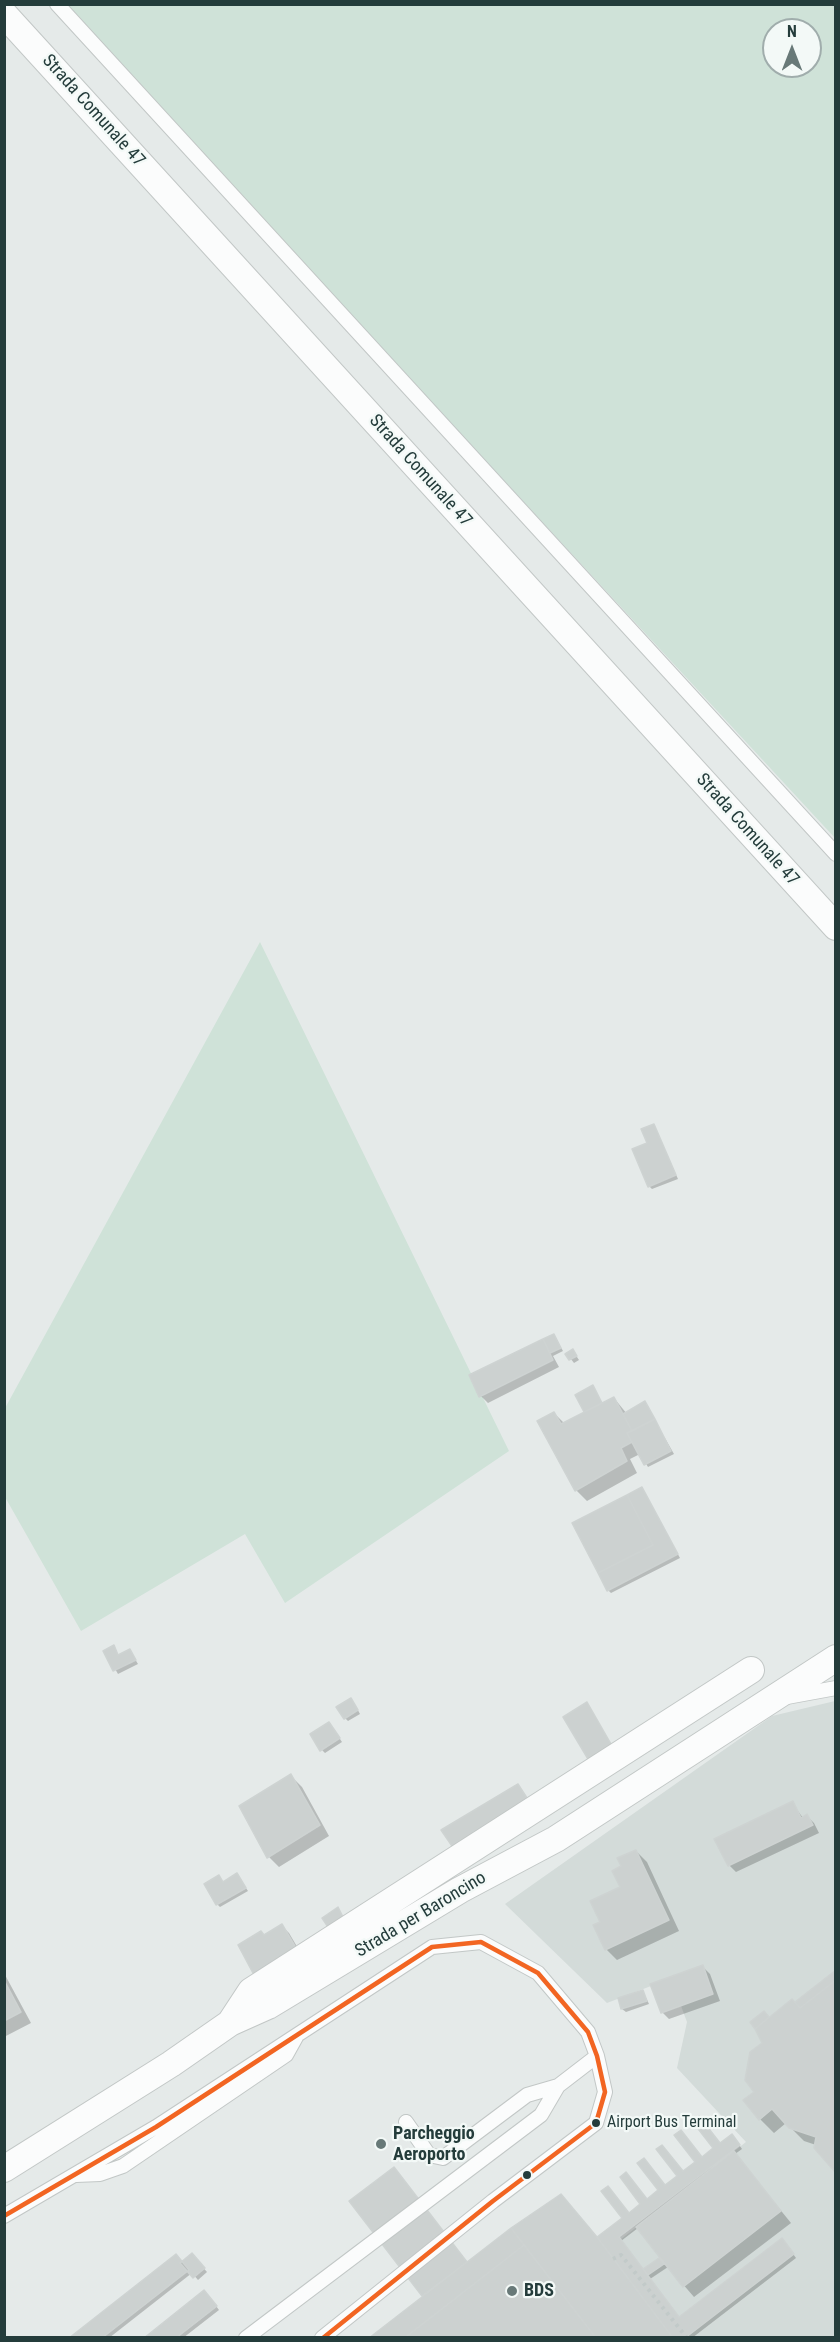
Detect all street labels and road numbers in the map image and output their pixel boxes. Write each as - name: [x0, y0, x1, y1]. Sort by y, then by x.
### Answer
- street label: Strada Comunale 47: [37, 50, 149, 172]
- street label: Strada Comunale 47: [364, 410, 476, 532]
- street label: Strada Comunale 47: [691, 769, 803, 891]
- street label: Strada per Baroncino: [352, 1867, 490, 1963]

